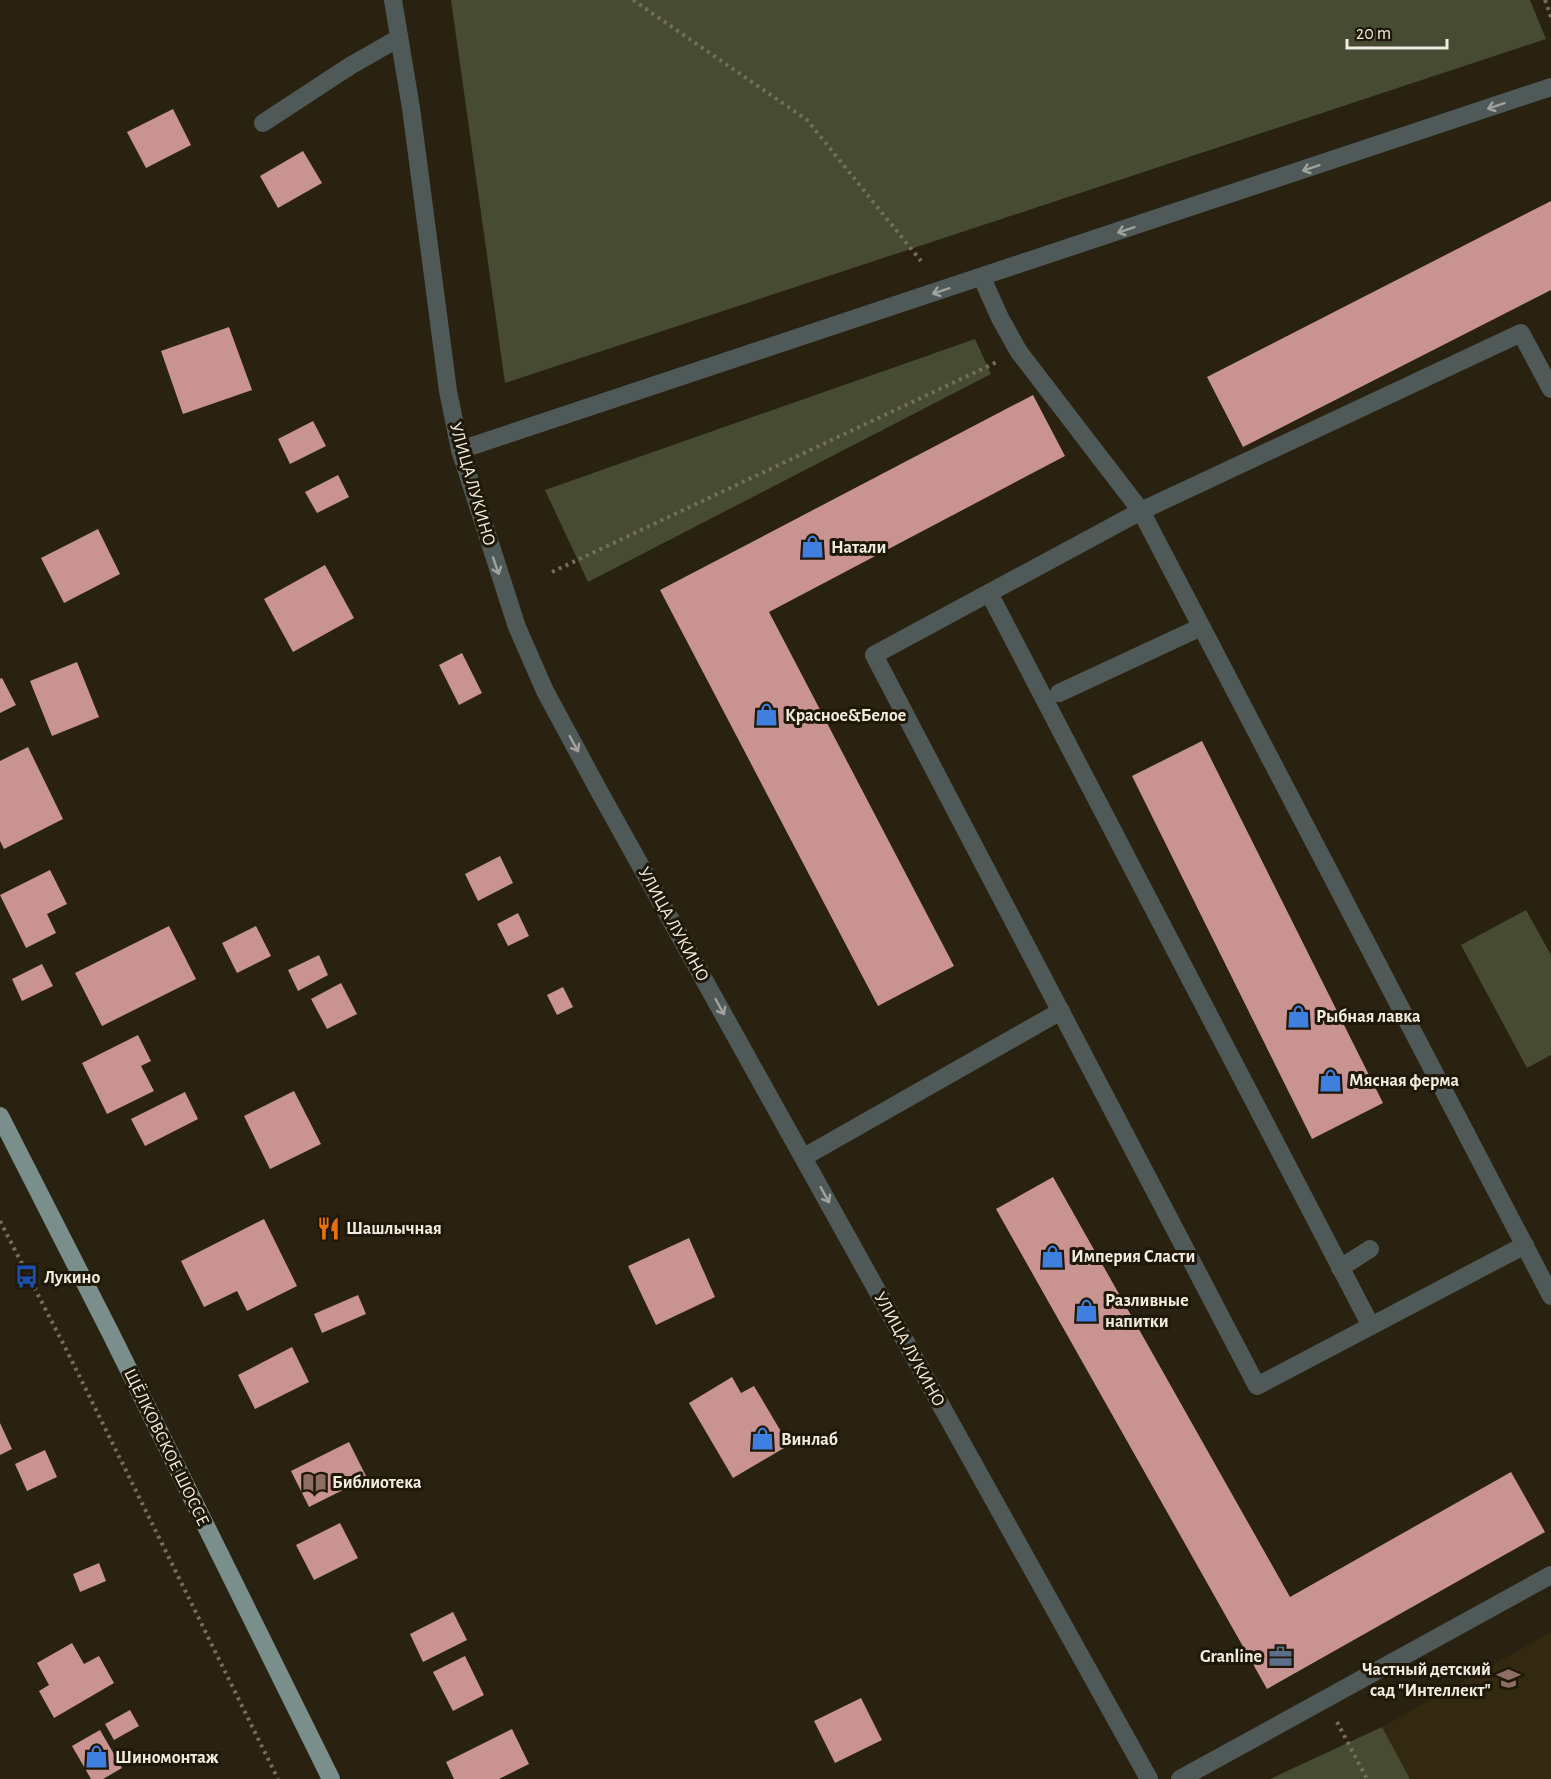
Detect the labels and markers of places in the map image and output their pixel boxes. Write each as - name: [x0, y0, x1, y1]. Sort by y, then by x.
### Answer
- shop icon: Натали: [800, 534, 826, 560]
- place label: Натали: [831, 539, 886, 557]
- shop icon: Красное&Белое: [754, 702, 780, 728]
- place label: Красное&Белое: [785, 707, 906, 725]
- shop icon: Рыбная лавка: [1285, 1003, 1311, 1029]
- place label: Рыбная лавка: [1316, 1008, 1421, 1026]
- shop icon: Мясная ферма: [1318, 1067, 1344, 1093]
- place label: Мясная ферма: [1349, 1072, 1459, 1090]
- restaurant icon: Шашлычная: [315, 1215, 341, 1241]
- place label: Шашлычная: [346, 1220, 442, 1238]
- shop icon: Империя Сласти: [1040, 1243, 1066, 1269]
- place label: Империя Сласти: [1071, 1248, 1195, 1266]
- bus stop icon: Лукино: [13, 1264, 39, 1290]
- place label: Лукино: [44, 1269, 101, 1287]
- place label: Разливные напитки: [1105, 1292, 1189, 1331]
- shop icon: Разливные напитки: [1074, 1297, 1100, 1323]
- shop icon: Винлаб: [750, 1426, 776, 1452]
- place label: Винлаб: [781, 1431, 838, 1449]
- library icon: Библиотека: [301, 1469, 327, 1495]
- place label: Библиотека: [332, 1474, 422, 1492]
- office icon: Granline: [1267, 1643, 1293, 1669]
- place label: Granline: [1200, 1648, 1262, 1666]
- place label: Частный детский сад "Интеллект": [1362, 1661, 1491, 1700]
- school or university icon: Частный детский сад "Интеллект": [1496, 1666, 1522, 1692]
- shop icon: Шиномонтаж: [84, 1744, 110, 1770]
- place label: Шиномонтаж: [115, 1749, 219, 1767]

